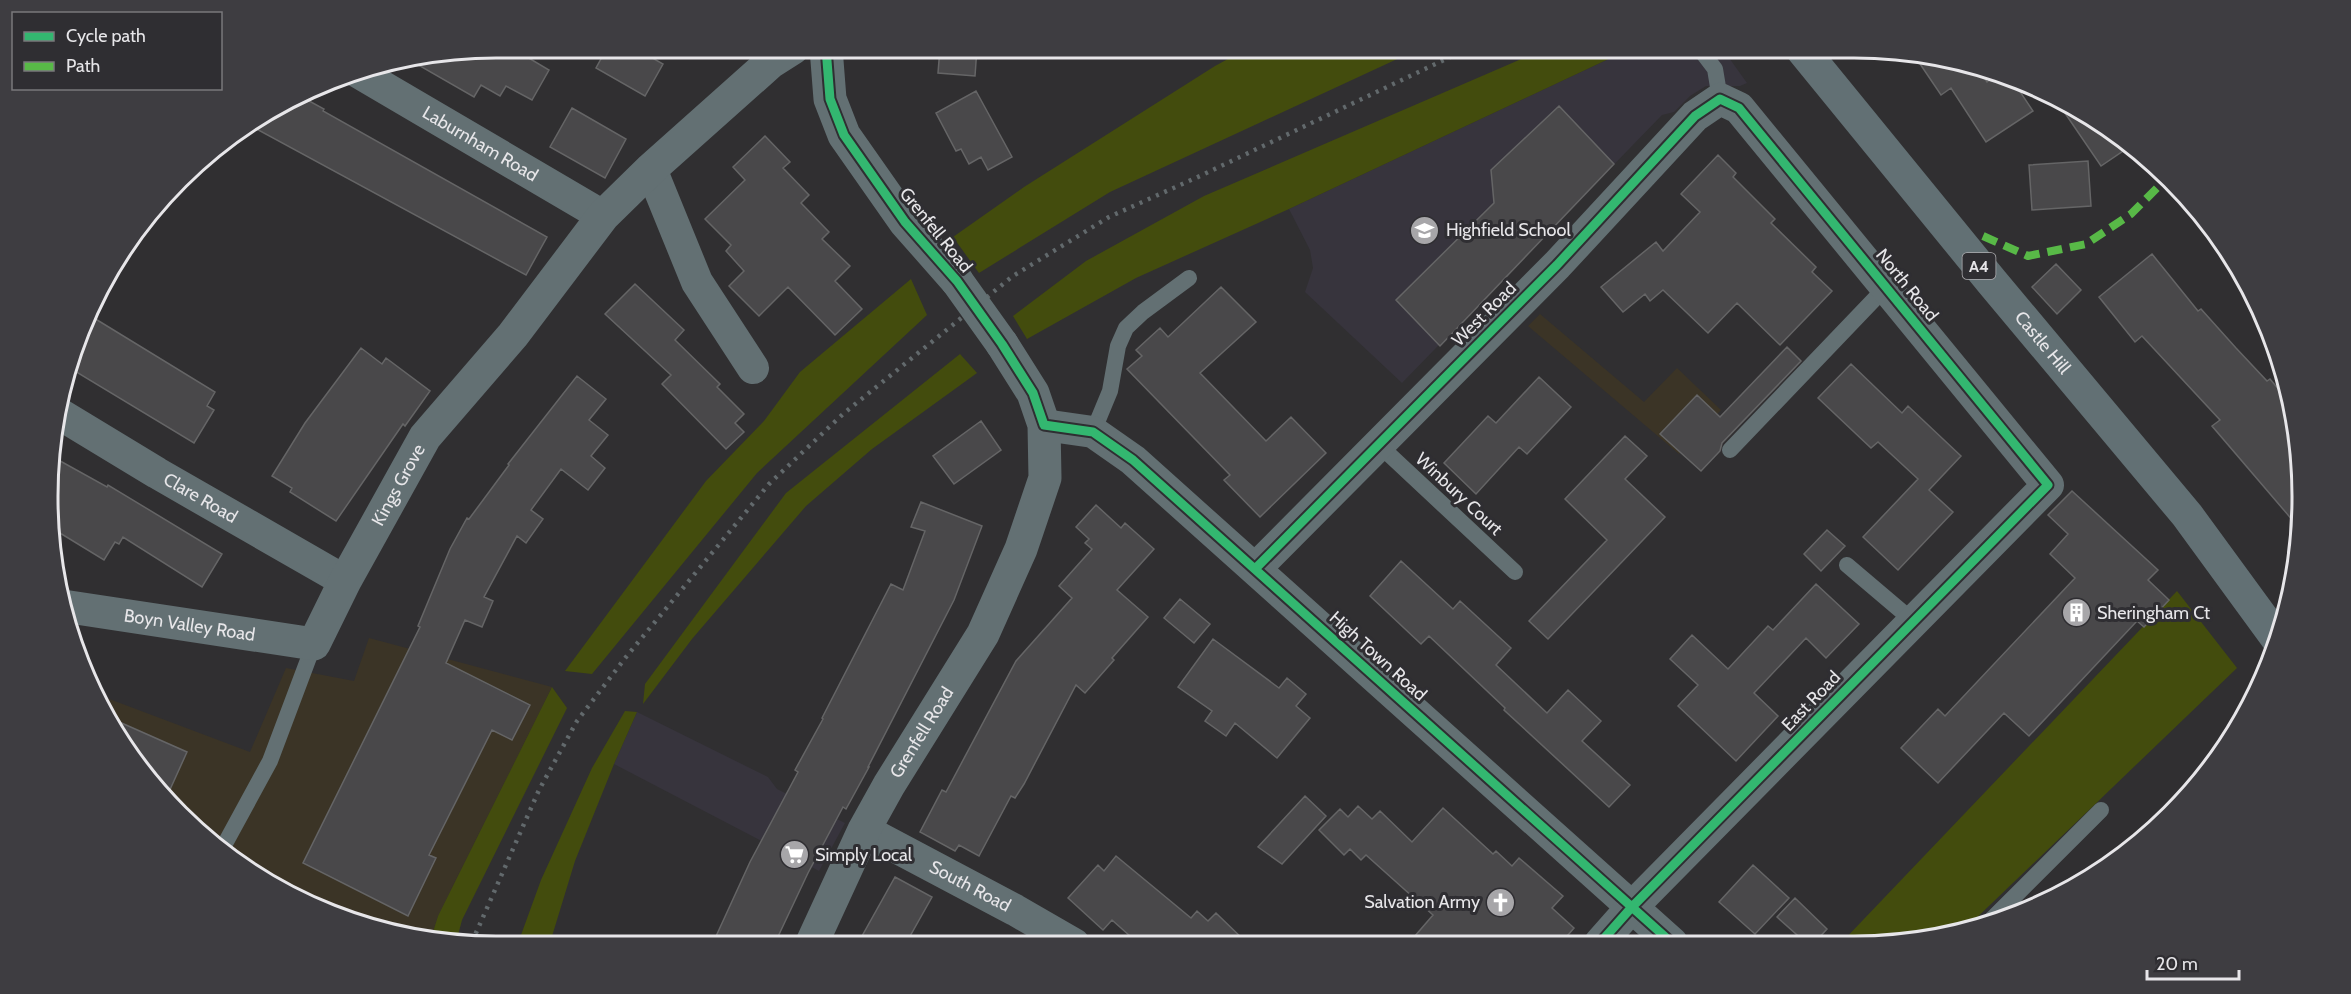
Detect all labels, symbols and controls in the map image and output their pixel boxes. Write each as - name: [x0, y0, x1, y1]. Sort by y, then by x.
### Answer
- legend: [12, 12, 222, 90]
- text: Cycle path: [66, 25, 146, 47]
- text: Path: [66, 55, 100, 77]
- street label: Laburnham Road: [418, 101, 542, 186]
- street label: Grenfell Road: [895, 183, 977, 277]
- school or university icon: Highfield School: [1409, 214, 1441, 246]
- place label: Highfield School: [1446, 219, 1571, 241]
- street label: North Road: [1871, 244, 1943, 326]
- road number: A4: [1962, 253, 1996, 279]
- street label: West Road: [1447, 277, 1521, 351]
- street label: Castle Hill: [2010, 306, 2076, 379]
- street label: Kings Grove: [367, 440, 430, 530]
- street label: Winbury Court: [1411, 448, 1507, 540]
- street label: Clare Road: [160, 468, 242, 528]
- building icon: Sheringham Ct: [2060, 597, 2092, 629]
- place label: Sheringham Ct: [2097, 602, 2210, 624]
- street label: Boyn Valley Road: [122, 604, 257, 646]
- street label: High Town Road: [1325, 607, 1431, 705]
- street label: East Road: [1777, 666, 1845, 736]
- street label: Grenfell Road: [885, 683, 958, 782]
- supermarket icon: Simply Local: [778, 839, 810, 871]
- place label: Simply Local: [815, 844, 913, 866]
- street label: South Road: [926, 856, 1014, 917]
- church icon: Salvation Army: [1485, 886, 1517, 918]
- place label: Salvation Army: [1364, 891, 1480, 913]
- scale bar: [2147, 943, 2238, 981]
- text: 20 m: [2156, 953, 2198, 975]

